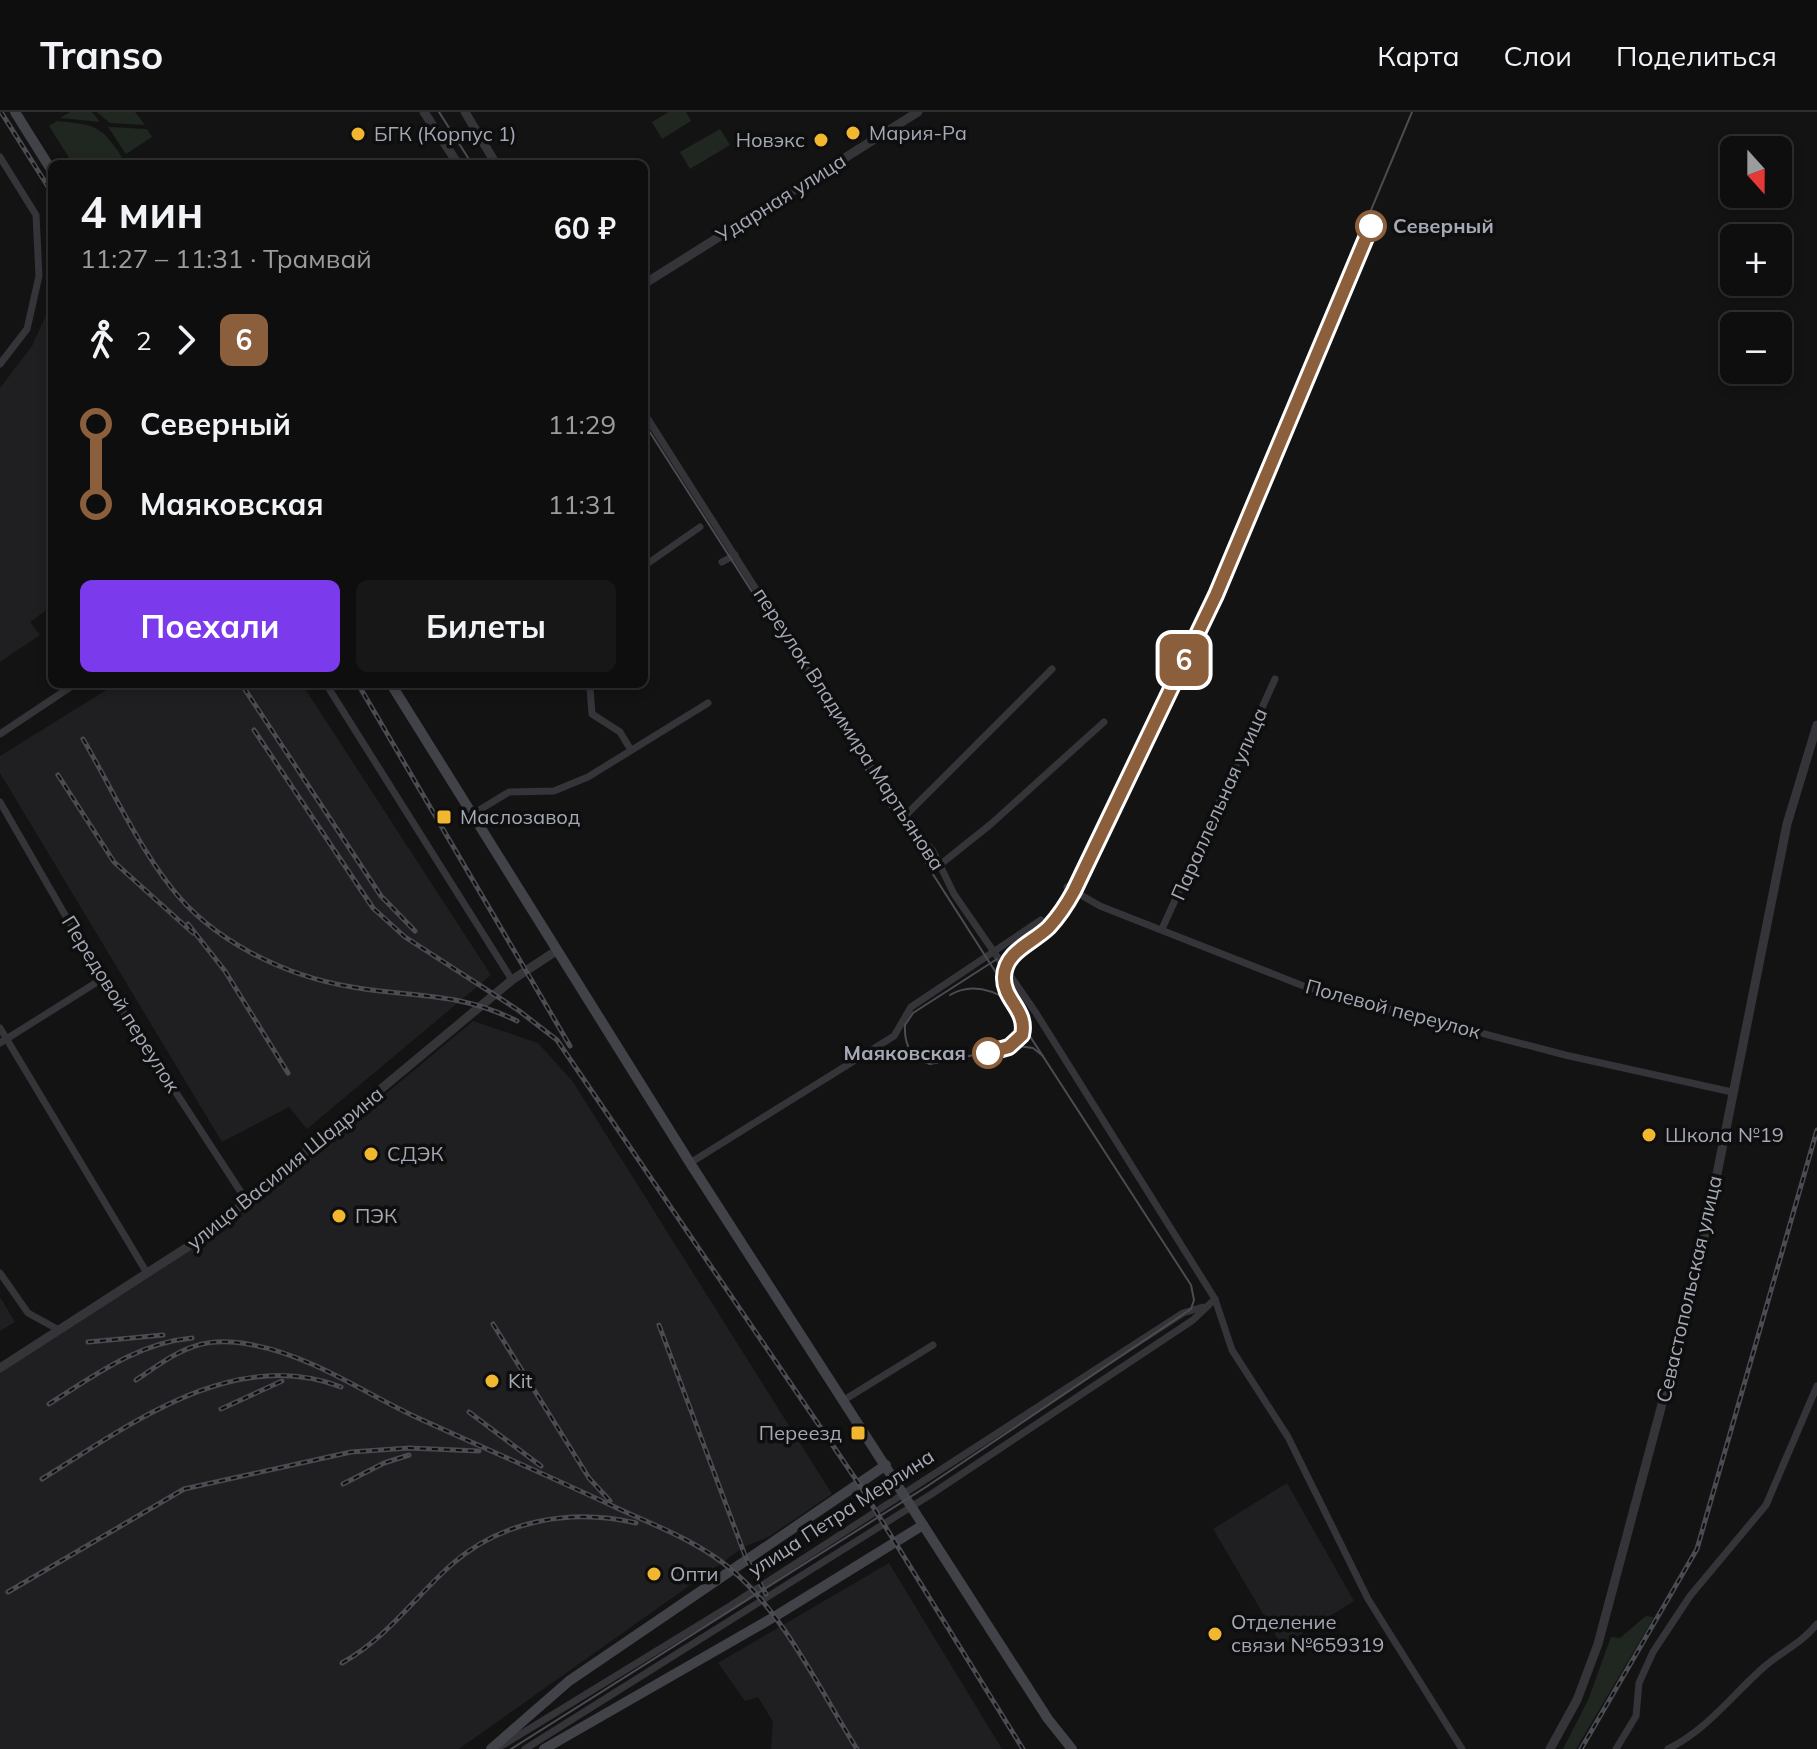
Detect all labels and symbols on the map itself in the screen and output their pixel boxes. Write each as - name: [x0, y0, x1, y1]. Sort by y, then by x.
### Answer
- place label: Мария-Ра: [869, 120, 967, 145]
- place label: БГК (Корпус 1): [374, 121, 516, 146]
- marker: Мария-Ра: [844, 124, 862, 142]
- marker: БГК (Корпус 1): [349, 125, 367, 143]
- place label: Новэкс: [736, 127, 805, 152]
- marker: Новэкс: [812, 131, 830, 149]
- north arrow: [1720, 136, 1792, 208]
- street label: Ударная улица: [710, 148, 850, 248]
- marker: Северный: [1356, 211, 1386, 241]
- place label: Северный: [1393, 213, 1494, 238]
- street label: переулок Владимира Мартьянова: [749, 583, 950, 875]
- line badge: 6: [1158, 634, 1210, 686]
- street label: Параллельная улица: [1165, 704, 1272, 904]
- place label: Маслозавод: [460, 804, 580, 829]
- marker: Маслозавод: [435, 808, 453, 826]
- street label: Передовой переулок: [57, 911, 186, 1097]
- street label: Полевой переулок: [1303, 973, 1483, 1044]
- marker: Маяковская: [973, 1038, 1003, 1068]
- place label: Маяковская: [844, 1040, 966, 1065]
- street label: улица Василия Шадрина: [181, 1081, 388, 1255]
- place label: Школа №19: [1665, 1122, 1784, 1147]
- marker: Школа №19: [1640, 1126, 1658, 1144]
- place label: СДЭК: [387, 1141, 444, 1166]
- marker: СДЭК: [362, 1145, 380, 1163]
- street label: Севастопольская улица: [1650, 1173, 1727, 1405]
- place label: ПЭК: [355, 1203, 397, 1228]
- marker: ПЭК: [330, 1207, 348, 1225]
- place label: Kit: [508, 1368, 532, 1393]
- marker: Kit: [483, 1372, 501, 1390]
- place label: Переезд: [759, 1420, 842, 1445]
- marker: Переезд: [849, 1424, 867, 1442]
- street label: улица Петра Мерлина: [743, 1443, 938, 1582]
- place label: Опти: [670, 1561, 718, 1586]
- marker: Опти: [645, 1565, 663, 1583]
- place label: Отделение связи №659319: [1231, 1609, 1384, 1657]
- marker: Отделение связи №659319: [1206, 1625, 1224, 1643]

